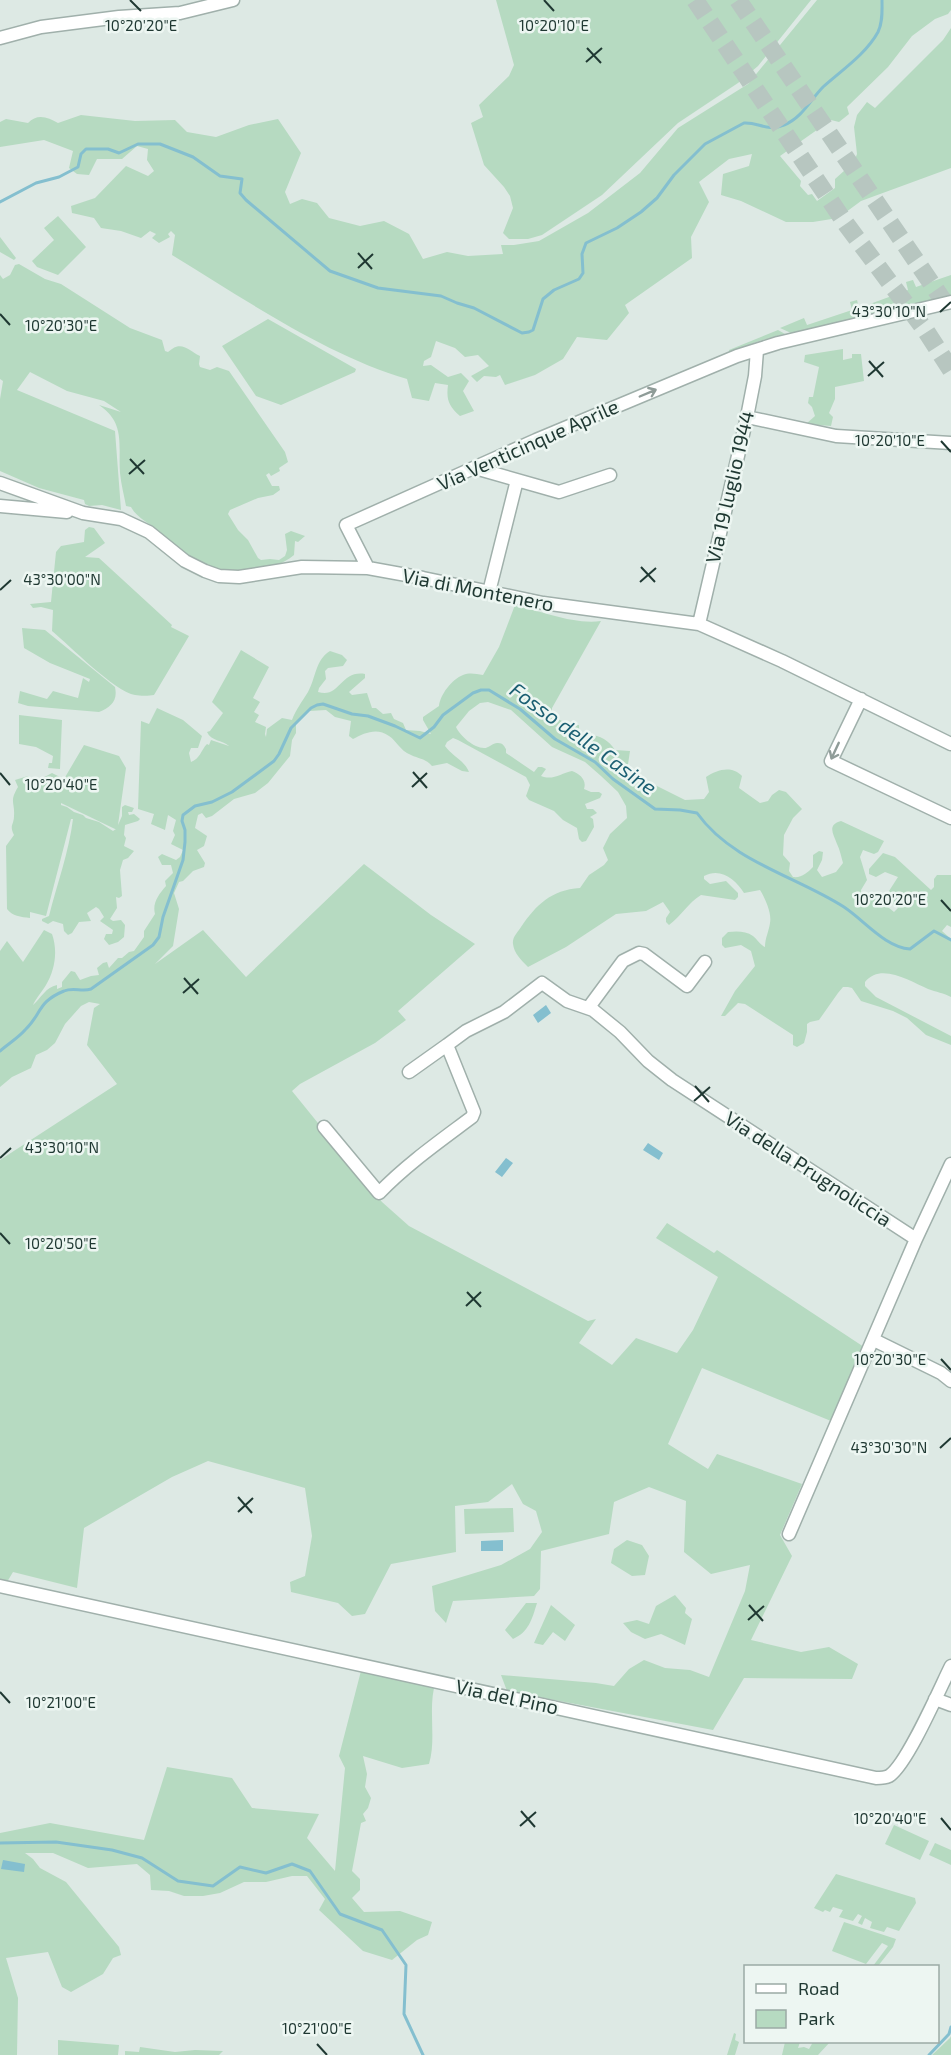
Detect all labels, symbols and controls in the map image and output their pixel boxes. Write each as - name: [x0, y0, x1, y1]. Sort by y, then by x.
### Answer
- text: 10°20'20"E: [105, 16, 177, 34]
- text: 10°20'10"E: [519, 16, 589, 34]
- text: 43°30'10"N: [852, 302, 926, 320]
- text: 10°20'30"E: [25, 316, 97, 334]
- one-way arrow: [638, 387, 657, 398]
- street label: Via Venticinque Aprile: [433, 393, 622, 495]
- street label: Via 19 luglio 1944: [700, 408, 758, 565]
- text: 10°20'10"E: [855, 431, 925, 449]
- street label: Via di Montenero: [400, 563, 556, 615]
- text: 43°30'00"N: [23, 570, 101, 588]
- water label: Fosso delle Casine: [506, 676, 662, 799]
- one-way arrow: [829, 742, 841, 760]
- text: 10°20'40"E: [25, 775, 97, 793]
- text: 10°20'20"E: [854, 890, 926, 908]
- street label: Via della Prugnoliccia: [721, 1105, 896, 1231]
- text: 43°30'10"N: [25, 1138, 99, 1156]
- text: 10°20'50"E: [25, 1234, 97, 1252]
- text: 10°20'30"E: [854, 1350, 926, 1368]
- text: 43°30'30"N: [851, 1438, 927, 1456]
- street label: Via del Pino: [454, 1673, 561, 1719]
- text: 10°21'00"E: [26, 1693, 96, 1711]
- text: 10°20'40"E: [854, 1809, 926, 1827]
- legend: [744, 1965, 939, 2043]
- text: Road: [798, 1977, 839, 1999]
- text: Park: [798, 2007, 835, 2029]
- text: 10°21'00"E: [282, 2019, 352, 2037]

